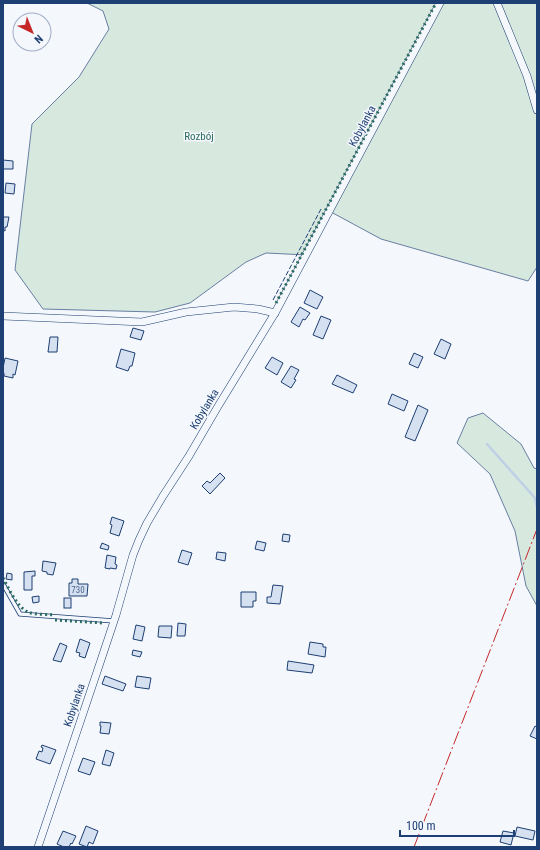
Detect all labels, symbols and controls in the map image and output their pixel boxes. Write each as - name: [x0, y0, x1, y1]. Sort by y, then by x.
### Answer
- north arrow: [12, 12, 52, 52]
- text: N: [31, 32, 45, 46]
- street label: Kobylanka: [346, 103, 379, 149]
- park label: Rozbój: [184, 130, 214, 143]
- street label: Kobylanka: [187, 387, 222, 432]
- house number: 730: [71, 585, 85, 595]
- street label: Kobylanka: [61, 682, 88, 728]
- scale bar: [400, 812, 514, 838]
- text: 100 m: [406, 819, 436, 833]

